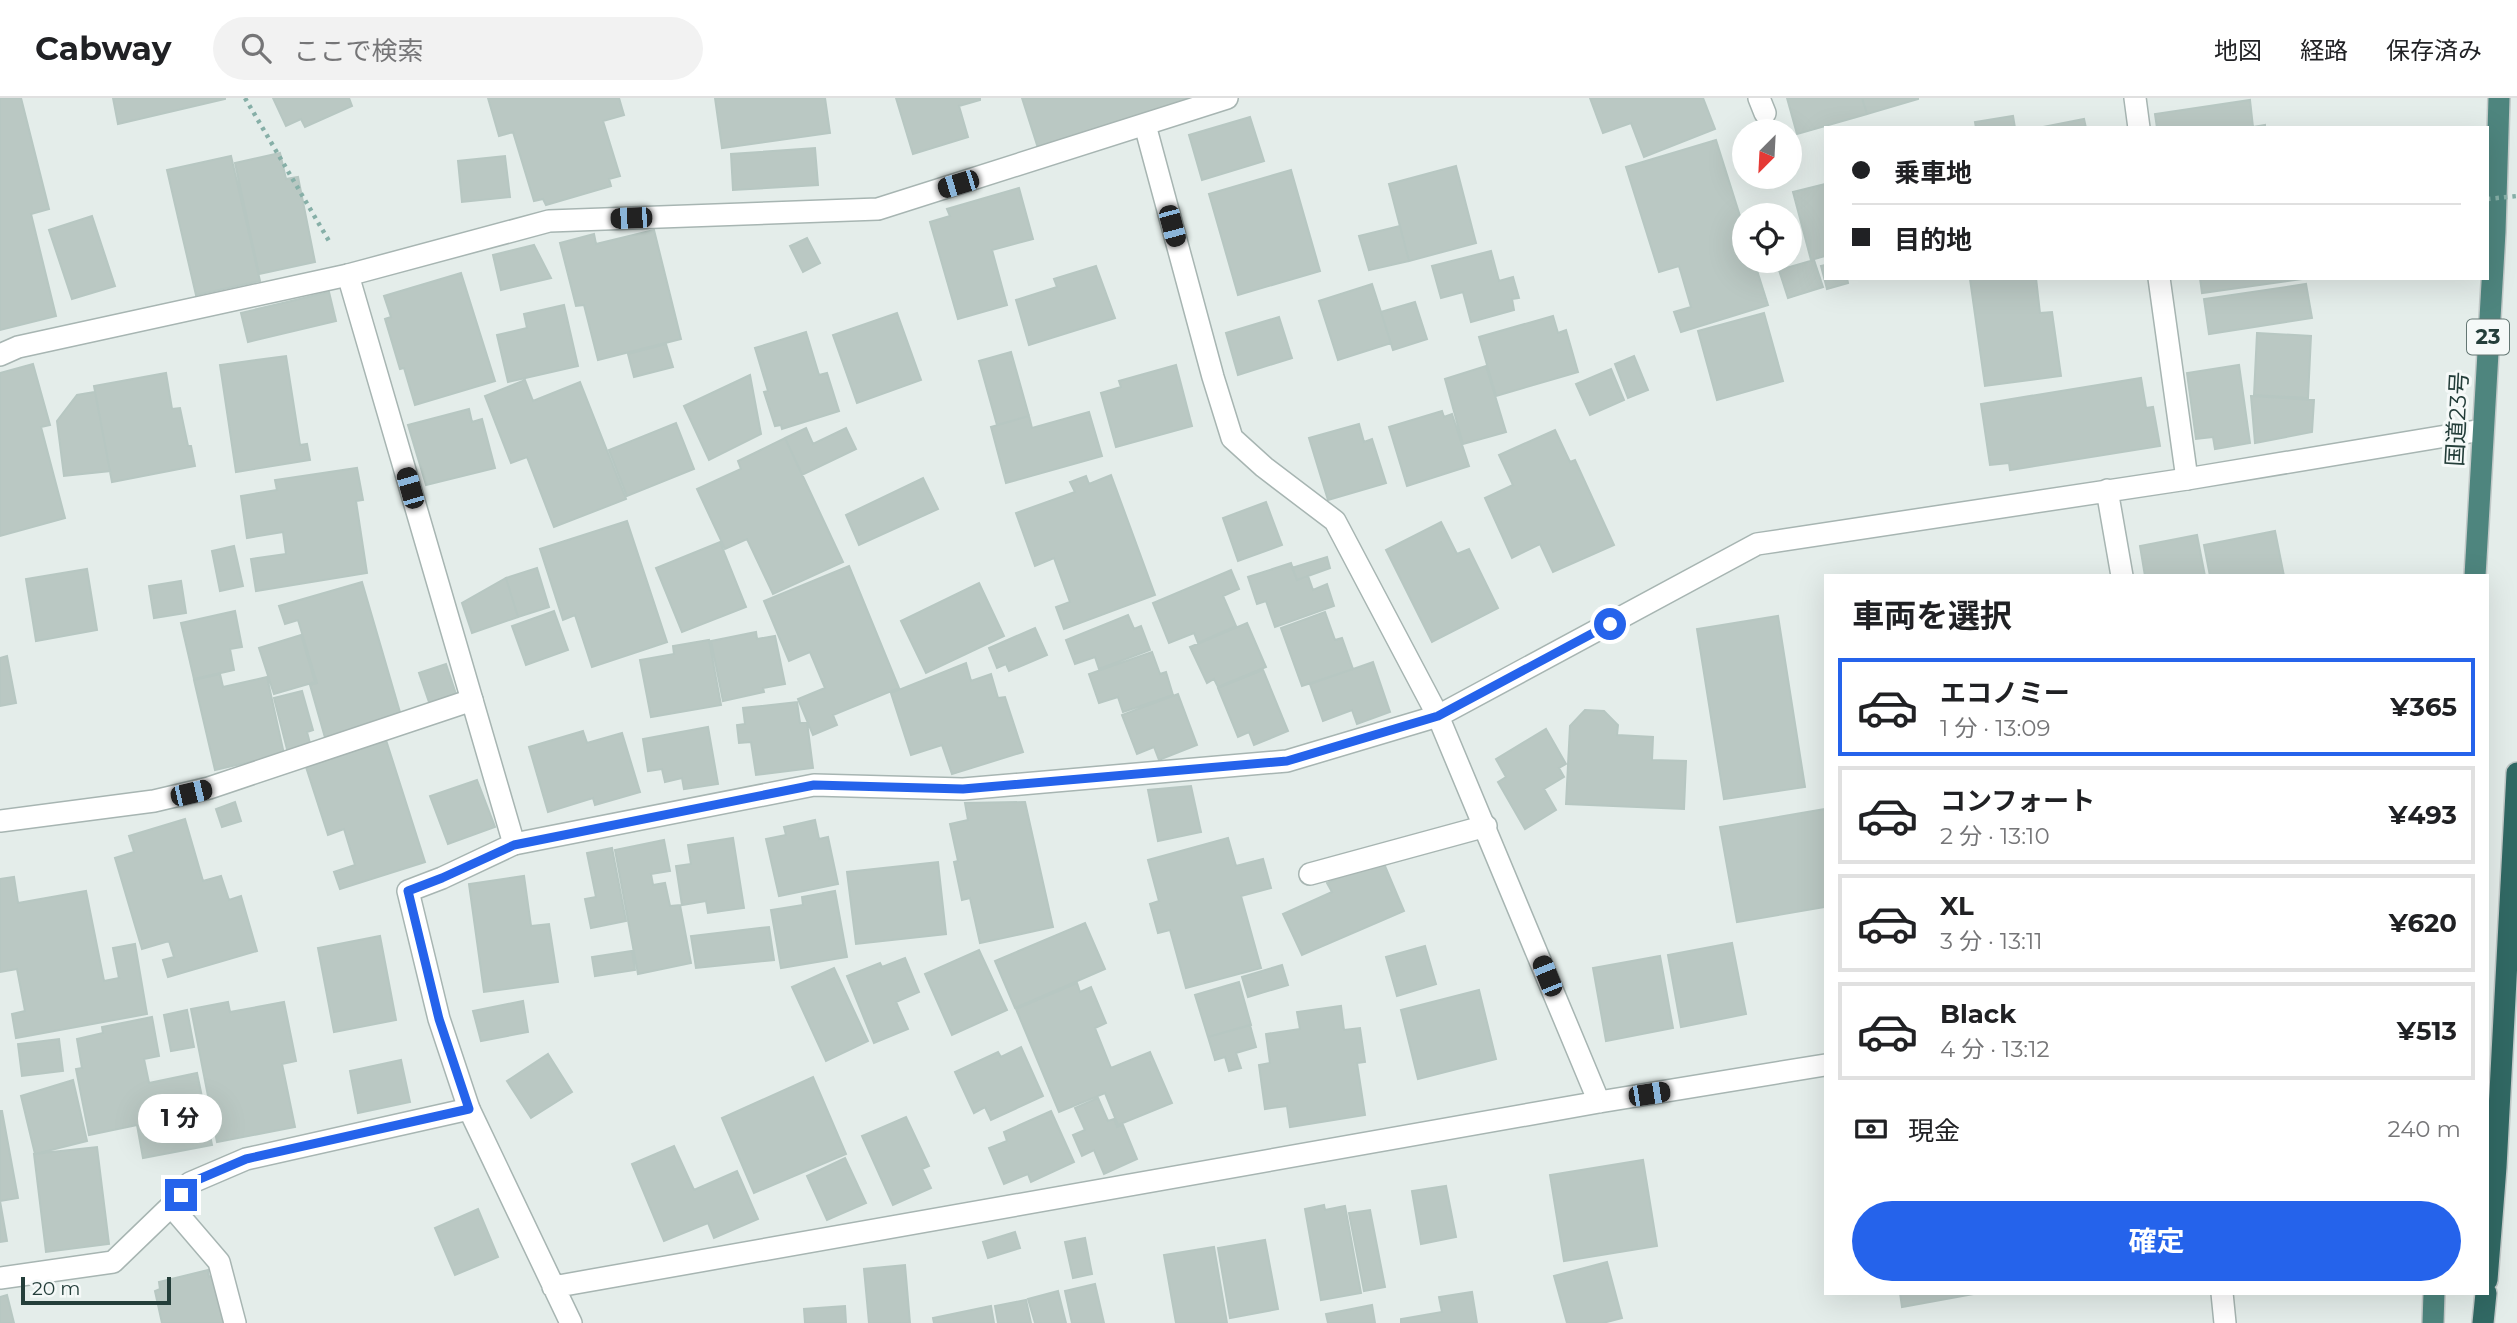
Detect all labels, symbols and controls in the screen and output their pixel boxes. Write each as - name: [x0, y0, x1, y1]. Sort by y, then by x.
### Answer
- search box: [213, 17, 703, 80]
- text: Cabway: [35, 28, 171, 68]
- icon: search: [237, 29, 275, 67]
- text: ここで検索: [293, 35, 423, 67]
- text: 地図: [2214, 36, 2262, 65]
- text: 経路: [2300, 36, 2348, 65]
- text: 保存済み: [2386, 36, 2482, 65]
- north arrow: [1732, 119, 1802, 189]
- map controls: [1732, 119, 1802, 273]
- text: 乗車地: [1894, 157, 1972, 189]
- car: [935, 168, 982, 200]
- car: [1157, 203, 1188, 249]
- button: locate: [1732, 203, 1802, 273]
- car: [610, 207, 653, 229]
- text: 目的地: [1894, 224, 1972, 256]
- road number: 23: [2467, 320, 2509, 354]
- street label: 国道23号: [2441, 371, 2473, 467]
- car: [395, 465, 426, 511]
- text: 車両を選択: [1852, 596, 2012, 635]
- route start: [1594, 608, 1626, 640]
- icon: car: [1856, 676, 1919, 739]
- text: エコノミー: [1940, 677, 2070, 709]
- text: ¥365: [2390, 691, 2457, 723]
- text: 1 分 · 13:09: [1940, 714, 2051, 742]
- car: [169, 778, 214, 808]
- icon: car: [1856, 784, 1919, 847]
- text: コンフォート: [1940, 785, 2095, 817]
- text: ¥493: [2389, 799, 2457, 831]
- text: 2 分 · 13:10: [1940, 822, 2050, 850]
- text: XL: [1940, 890, 1974, 922]
- icon: car: [1856, 892, 1919, 955]
- text: ¥620: [2389, 907, 2457, 939]
- text: 3 分 · 13:11: [1940, 927, 2043, 955]
- car: [1530, 953, 1565, 999]
- text: Black: [1940, 998, 2016, 1030]
- icon: car: [1856, 1000, 1919, 1063]
- text: ¥513: [2397, 1015, 2457, 1047]
- text: 4 分 · 13:12: [1940, 1035, 2050, 1063]
- car: [1627, 1080, 1672, 1108]
- callout: 1 分: [139, 1094, 223, 1142]
- text: 1 分: [161, 1104, 199, 1132]
- icon: cash: [1852, 1110, 1890, 1148]
- text: 現金: [1908, 1115, 1960, 1147]
- text: 240 m: [2388, 1115, 2461, 1143]
- route end: [165, 1179, 197, 1211]
- button: 確定: [1852, 1201, 2461, 1281]
- scale bar: [21, 1274, 172, 1306]
- text: 20 m: [32, 1277, 80, 1300]

